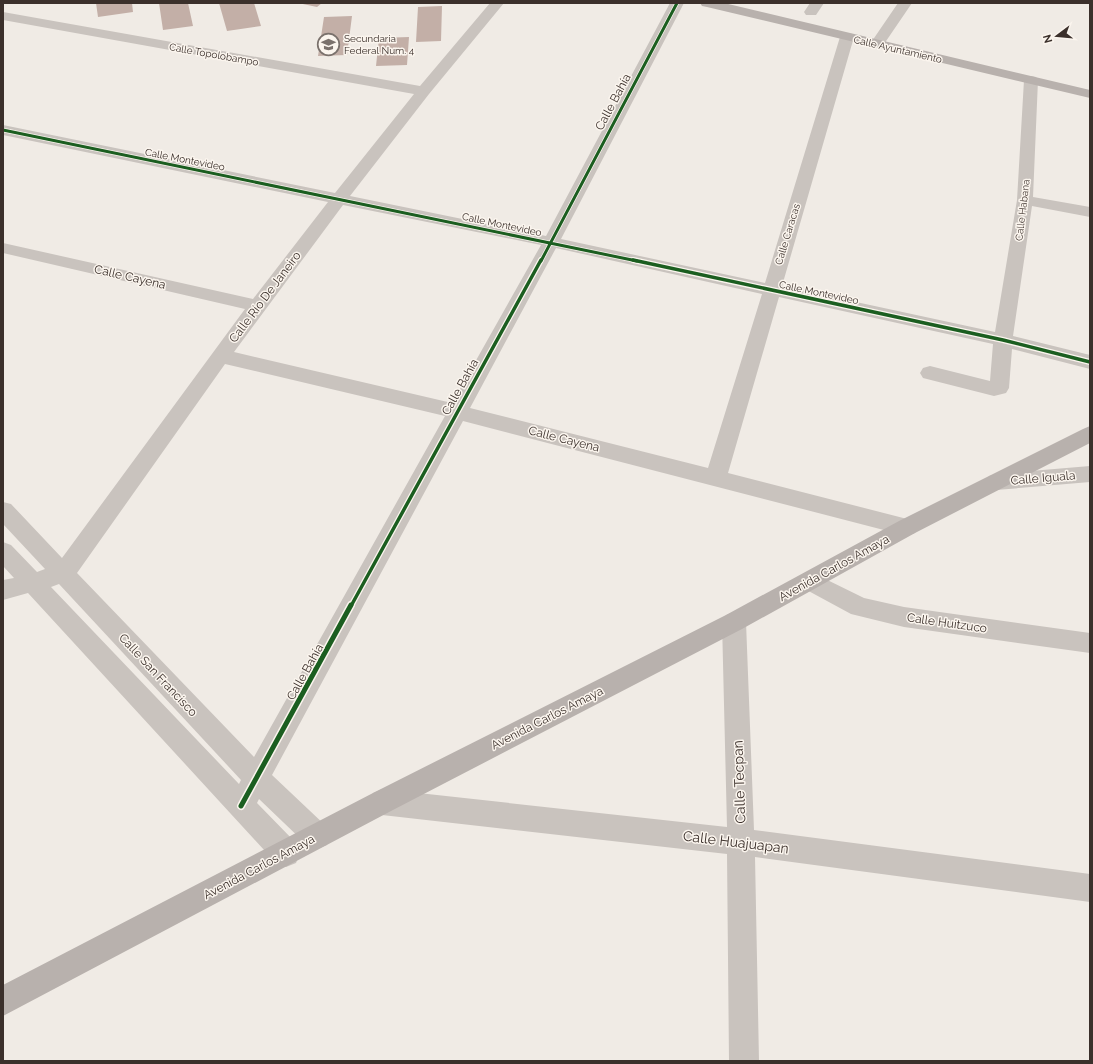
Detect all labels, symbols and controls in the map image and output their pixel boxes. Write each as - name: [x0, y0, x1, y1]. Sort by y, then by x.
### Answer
- north arrow: [1037, 16, 1077, 56]
- school or university icon: Secundaria Federal Num. 4: [315, 31, 341, 57]
- place label: Secundaria Federal Num. 4: [344, 33, 415, 56]
- text: N: [1040, 33, 1055, 44]
- street label: Calle Ayuntamiento: [853, 34, 943, 65]
- street label: Calle Topolobampo: [168, 41, 259, 68]
- street label: Calle Bahía: [592, 71, 634, 133]
- street label: Calle Montevideo: [144, 146, 226, 173]
- street label: Calle Habana: [1013, 179, 1032, 241]
- street label: Calle Caracas: [773, 202, 802, 266]
- street label: Calle Montevideo: [461, 211, 543, 238]
- street label: Calle Río De Janeiro: [226, 249, 304, 345]
- street label: Calle Cayena: [93, 262, 167, 292]
- street label: Calle Montevideo: [778, 279, 860, 306]
- street label: Calle Bahía: [439, 356, 481, 418]
- street label: Calle Cayena: [527, 423, 601, 455]
- street label: Calle Iguala: [1010, 468, 1076, 488]
- street label: Avenida Carlos Amaya: [776, 532, 892, 604]
- street label: Calle Huitzuco: [906, 610, 988, 636]
- street label: Calle San Francisco: [116, 631, 200, 719]
- street label: Calle Bahía: [284, 641, 326, 703]
- street label: Avenida Carlos Amaya: [489, 684, 605, 752]
- street label: Calle Tecpan: [730, 740, 748, 824]
- street label: Calle Huajuapan: [682, 828, 790, 856]
- street label: Avenida Carlos Amaya: [201, 832, 317, 902]

